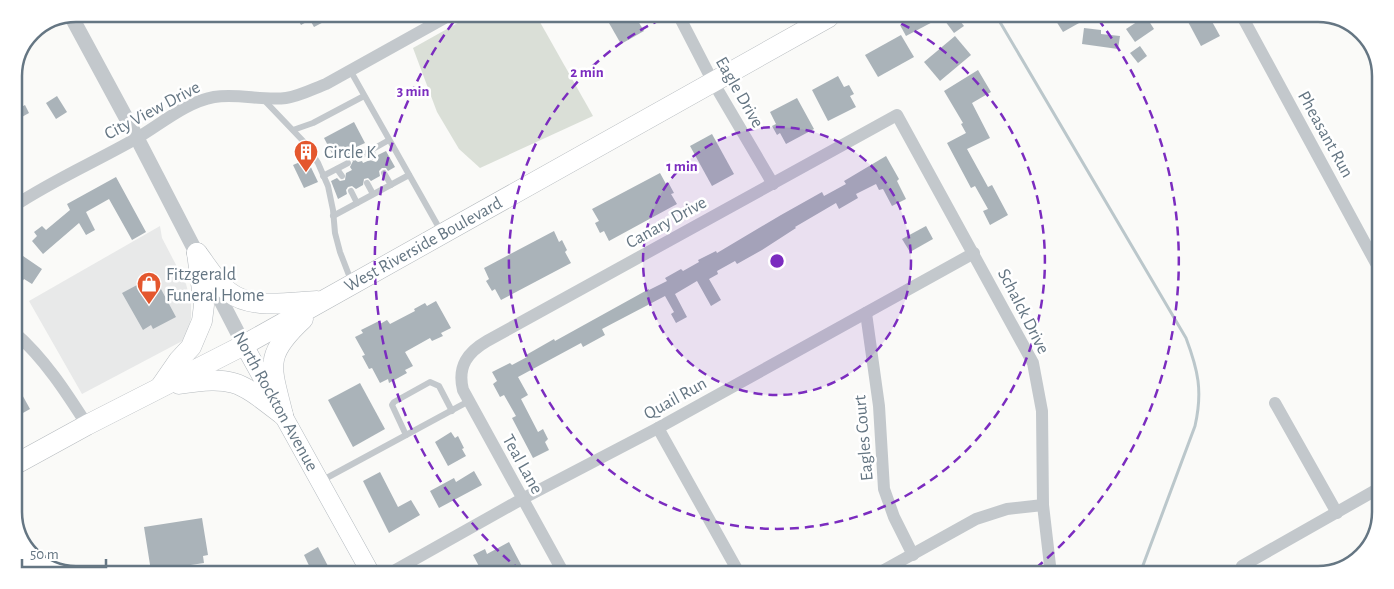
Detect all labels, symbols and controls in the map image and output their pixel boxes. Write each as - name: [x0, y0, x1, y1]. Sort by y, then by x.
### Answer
- street label: Eagle Drive: [712, 54, 767, 131]
- text: 2 min: [570, 65, 604, 80]
- street label: City View Drive: [102, 78, 203, 144]
- text: 3 min: [397, 84, 429, 99]
- street label: Pheasant Run: [1294, 88, 1356, 181]
- building icon: Circle K: [293, 139, 319, 173]
- place label: Circle K: [324, 144, 376, 162]
- text: 1 min: [666, 159, 698, 174]
- street label: Canary Drive: [623, 193, 710, 252]
- street label: West Riverside Boulevard: [342, 194, 505, 296]
- centre of rings: [768, 252, 786, 270]
- place label: Fitzgerald Funeral Home: [166, 266, 264, 305]
- street label: Schalck Drive: [994, 266, 1052, 357]
- shop icon: Fitzgerald Funeral Home: [136, 271, 162, 305]
- street label: North Rockton Avenue: [229, 329, 321, 474]
- street label: Quail Run: [641, 374, 710, 423]
- street label: Eagles Court: [851, 394, 877, 482]
- street label: Teal Lane: [499, 432, 546, 497]
- scale bar: [22, 536, 106, 568]
- text: 50 m: [30, 547, 59, 562]

